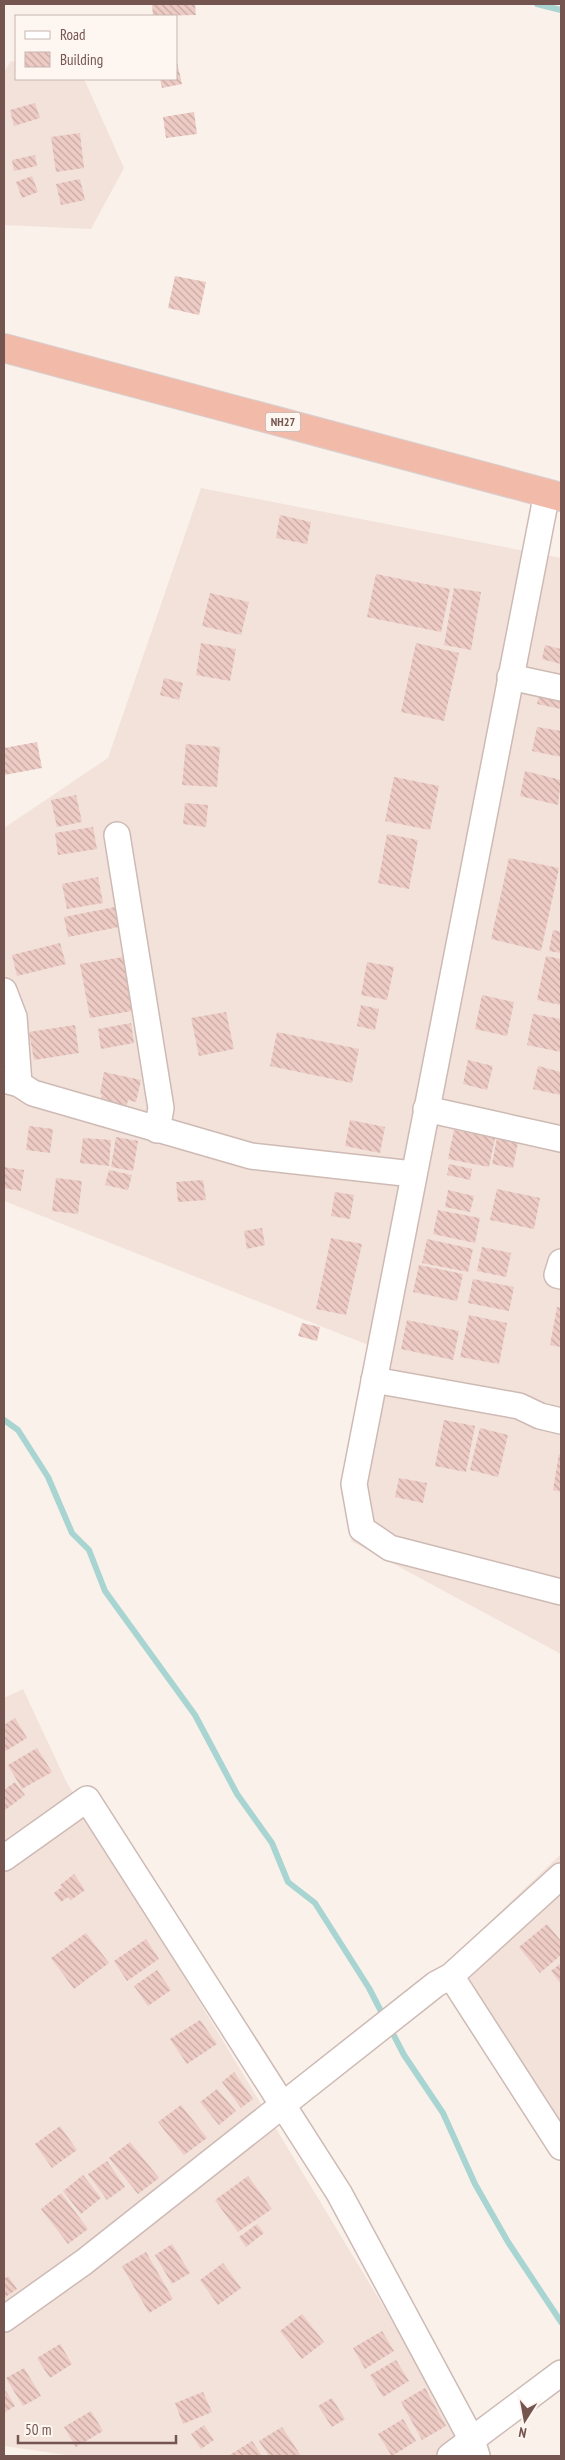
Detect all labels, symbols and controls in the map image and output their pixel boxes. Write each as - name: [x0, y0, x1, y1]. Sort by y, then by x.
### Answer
- legend: [15, 15, 178, 80]
- text: Road: [60, 25, 86, 44]
- text: Building: [60, 50, 103, 69]
- road number: NH27: [266, 412, 300, 432]
- north arrow: [500, 2395, 550, 2445]
- scale bar: [18, 2412, 175, 2444]
- text: 50 m: [25, 2420, 51, 2439]
- text: N: [517, 2423, 528, 2442]

